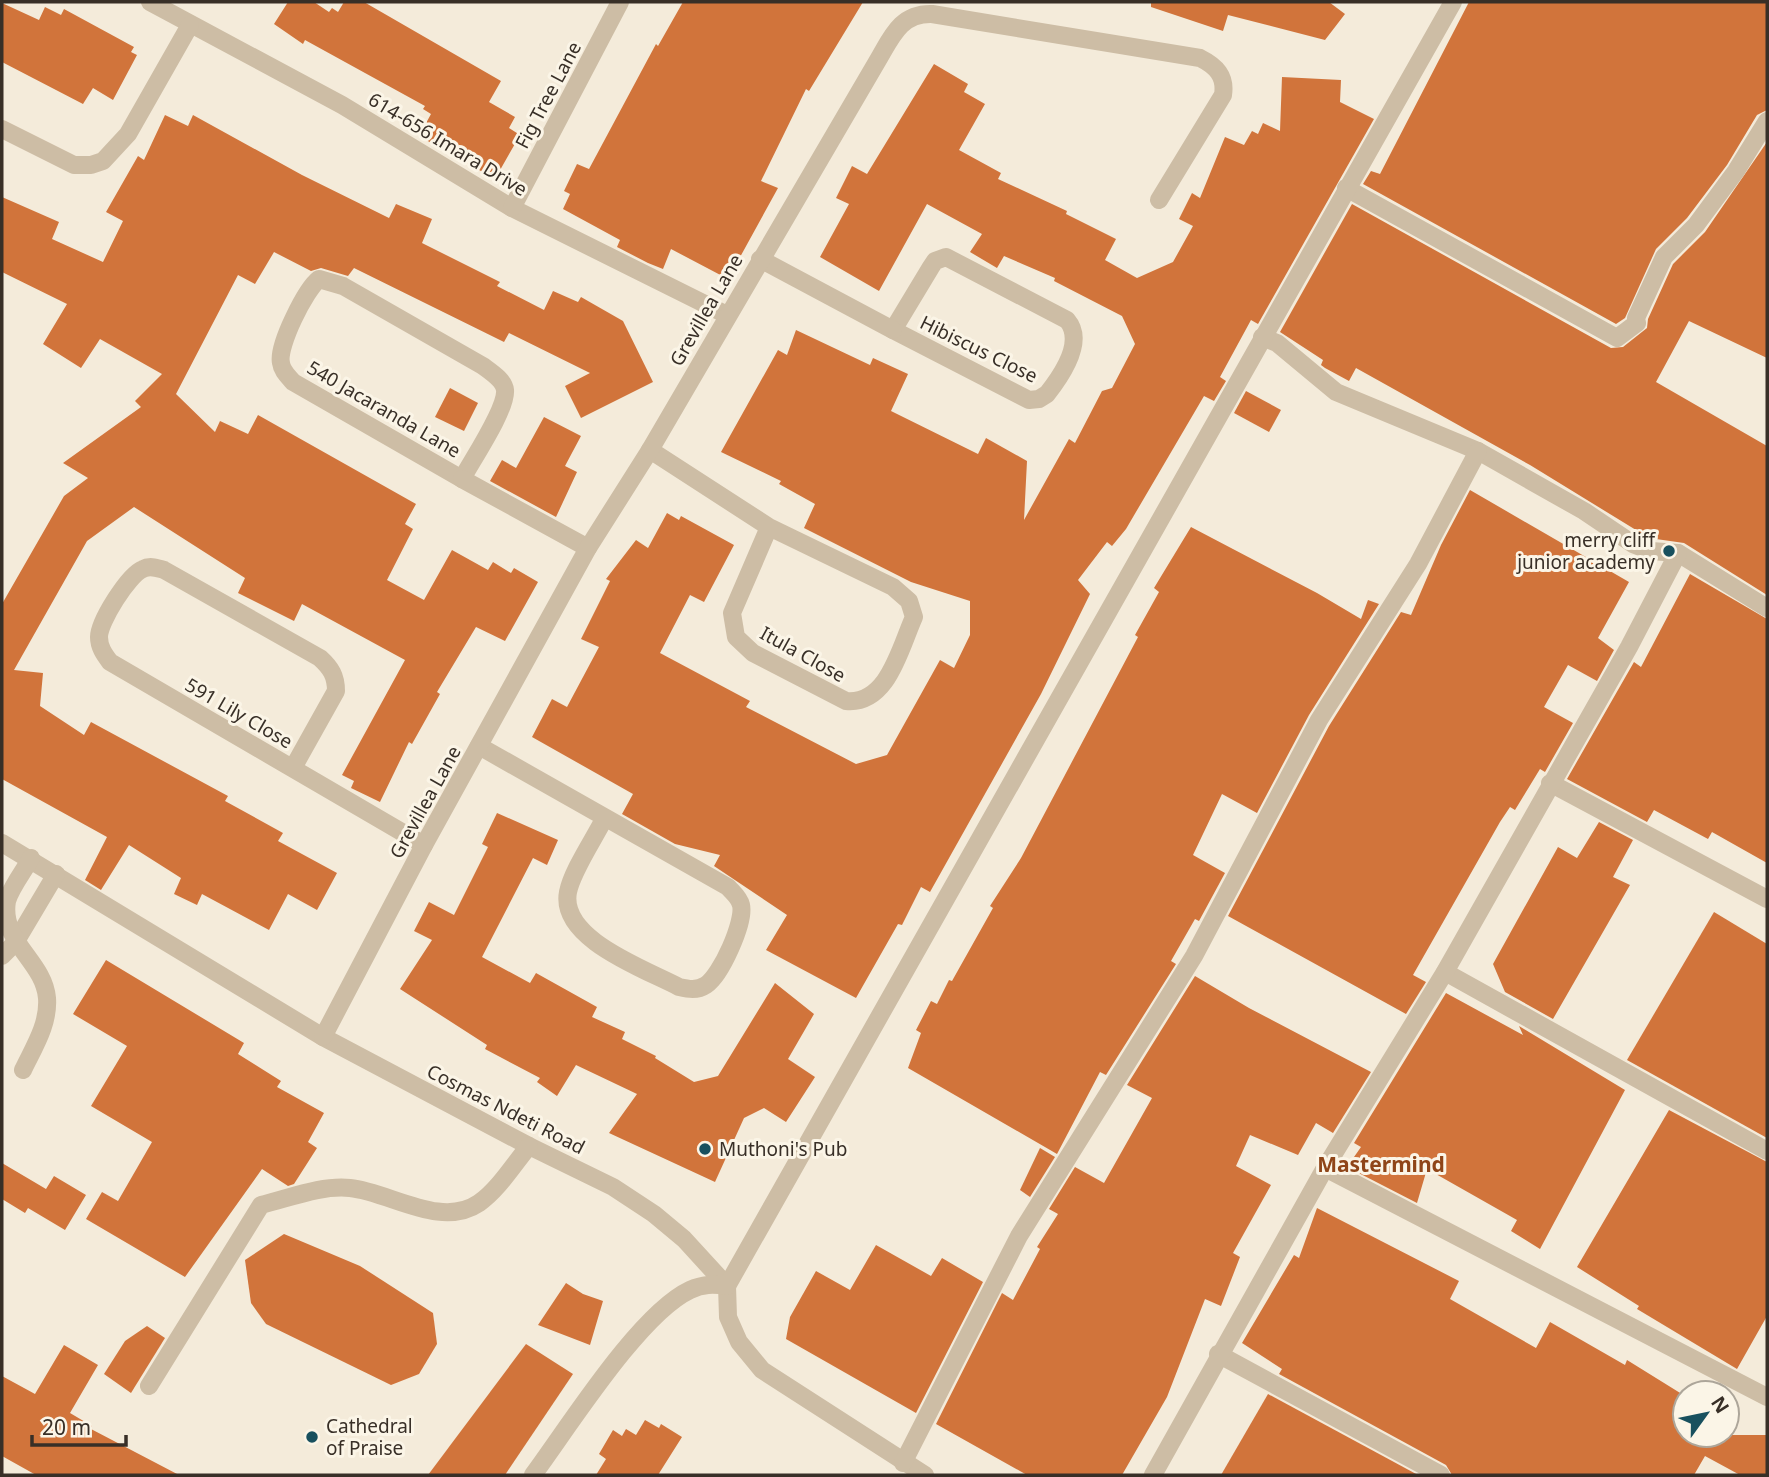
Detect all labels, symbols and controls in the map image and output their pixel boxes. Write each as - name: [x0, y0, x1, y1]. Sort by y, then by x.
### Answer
- street label: Fig Tree Lane: [509, 37, 587, 153]
- street label: 614-656 Imara Drive: [364, 86, 532, 202]
- street label: Grevillea Lane: [663, 249, 749, 371]
- street label: Hibiscus Close: [916, 309, 1042, 389]
- street label: 540 Jacaranda Lane: [302, 354, 466, 464]
- place label: merry cliff junior academy: [1515, 527, 1656, 575]
- marker: merry cliff junior academy: [1661, 543, 1677, 559]
- street label: Itula Close: [756, 620, 850, 688]
- street label: 591 Lily Close: [180, 672, 298, 754]
- street label: Grevillea Lane: [383, 741, 467, 863]
- street label: Cosmas Ndeti Road: [422, 1058, 590, 1160]
- place label: Muthoni's Pub: [719, 1136, 847, 1162]
- marker: Muthoni's Pub: [697, 1141, 713, 1157]
- district label: Mastermind: [1317, 1150, 1445, 1178]
- north arrow: [1671, 1379, 1741, 1449]
- text: N: [1705, 1391, 1735, 1418]
- scale bar: [32, 1404, 126, 1448]
- text: 20 m: [42, 1413, 91, 1441]
- place label: Cathedral of Praise: [326, 1413, 413, 1461]
- marker: Cathedral of Praise: [304, 1429, 320, 1445]

